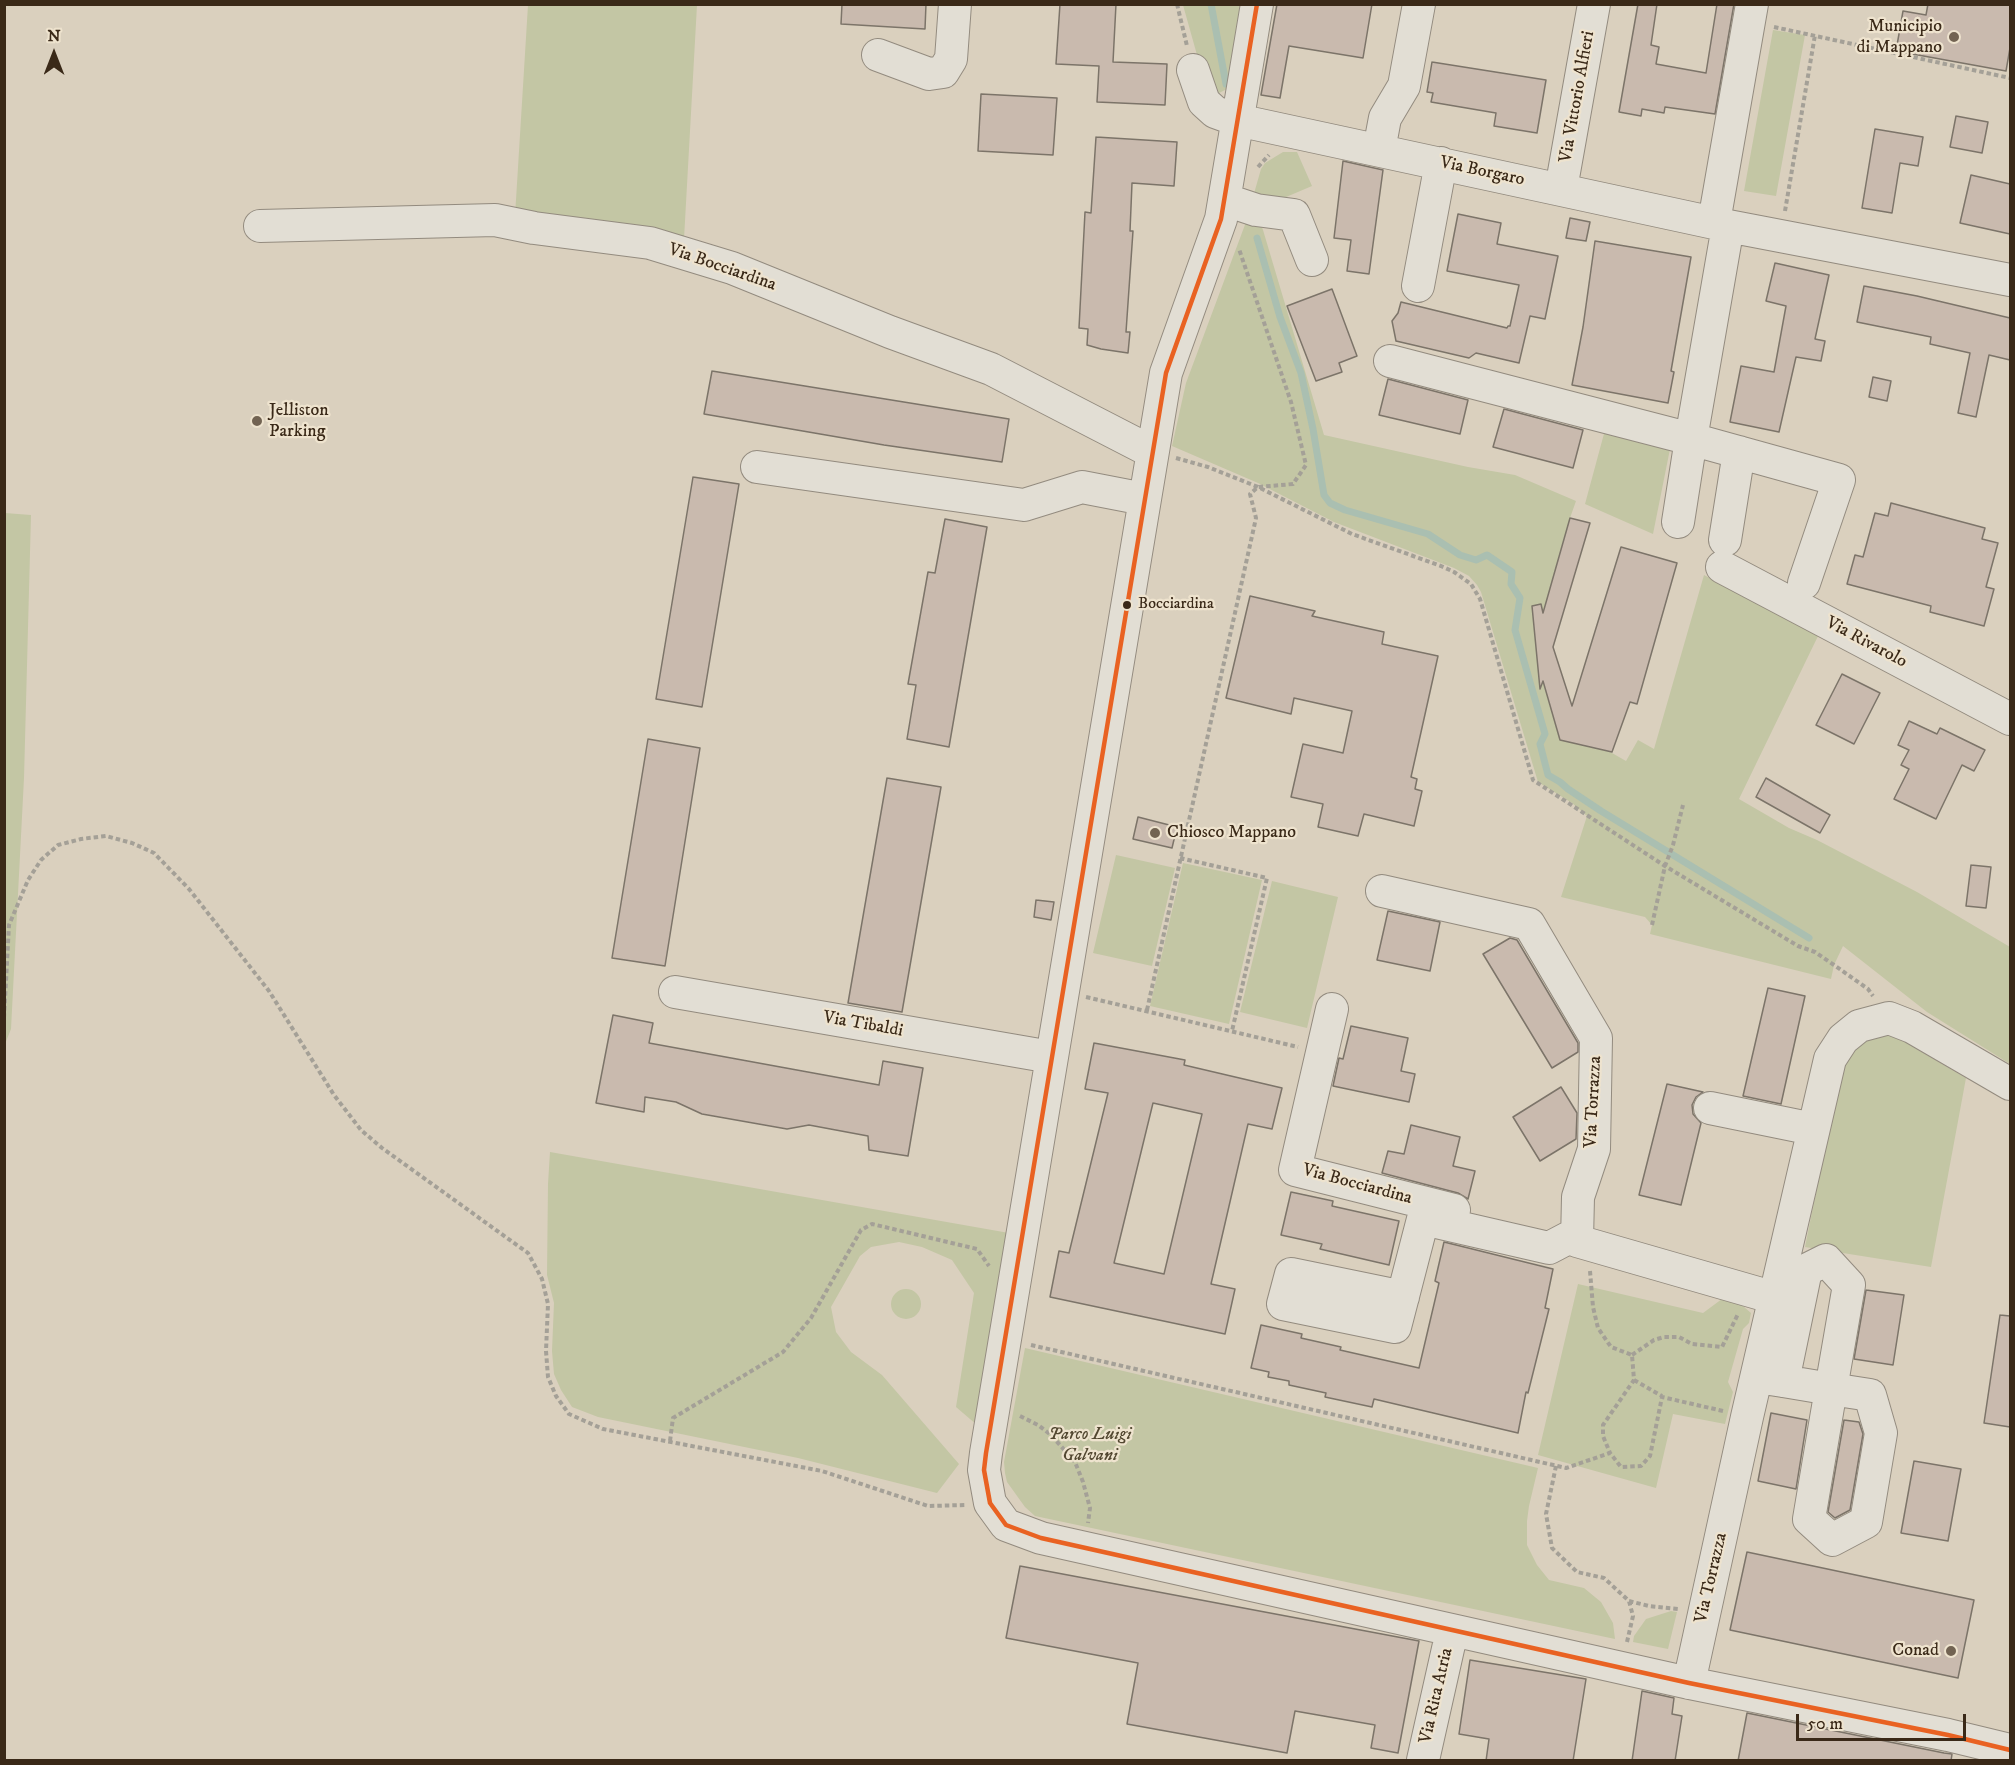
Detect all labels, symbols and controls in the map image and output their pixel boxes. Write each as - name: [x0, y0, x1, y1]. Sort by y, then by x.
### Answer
- place label: Municipio di Mappano: [1857, 16, 1942, 58]
- north arrow: [24, 24, 84, 84]
- text: N: [47, 26, 61, 46]
- street label: Via Vittorio Alfieri: [1556, 30, 1600, 164]
- marker: Municipio di Mappano: [1947, 30, 1961, 44]
- street label: Via Borgaro: [1438, 152, 1526, 192]
- street label: Via Bocciardina: [665, 239, 779, 297]
- place label: Jelliston Parking: [269, 400, 329, 442]
- marker: Jelliston Parking: [250, 414, 264, 428]
- place label: Bocciardina: [1138, 595, 1214, 615]
- marker: Bocciardina: [1121, 599, 1133, 611]
- street label: Via Rivarolo: [1822, 613, 1910, 673]
- place label: Chiosco Mappano: [1167, 822, 1296, 844]
- marker: Chiosco Mappano: [1148, 826, 1162, 840]
- street label: Via Tibaldi: [821, 1007, 905, 1043]
- street label: Via Torrazza: [1581, 1055, 1607, 1149]
- street label: Via Bocciardina: [1300, 1160, 1414, 1210]
- park label: Parco Luigi Galvani: [1049, 1424, 1131, 1466]
- street label: Via Torrazza: [1691, 1531, 1733, 1625]
- place label: Conad: [1892, 1640, 1939, 1662]
- marker: Conad: [1944, 1644, 1958, 1658]
- street label: Via Rita Atria: [1416, 1646, 1458, 1746]
- scale bar: [1799, 1702, 1968, 1740]
- text: 50 m: [1807, 1713, 1843, 1735]

